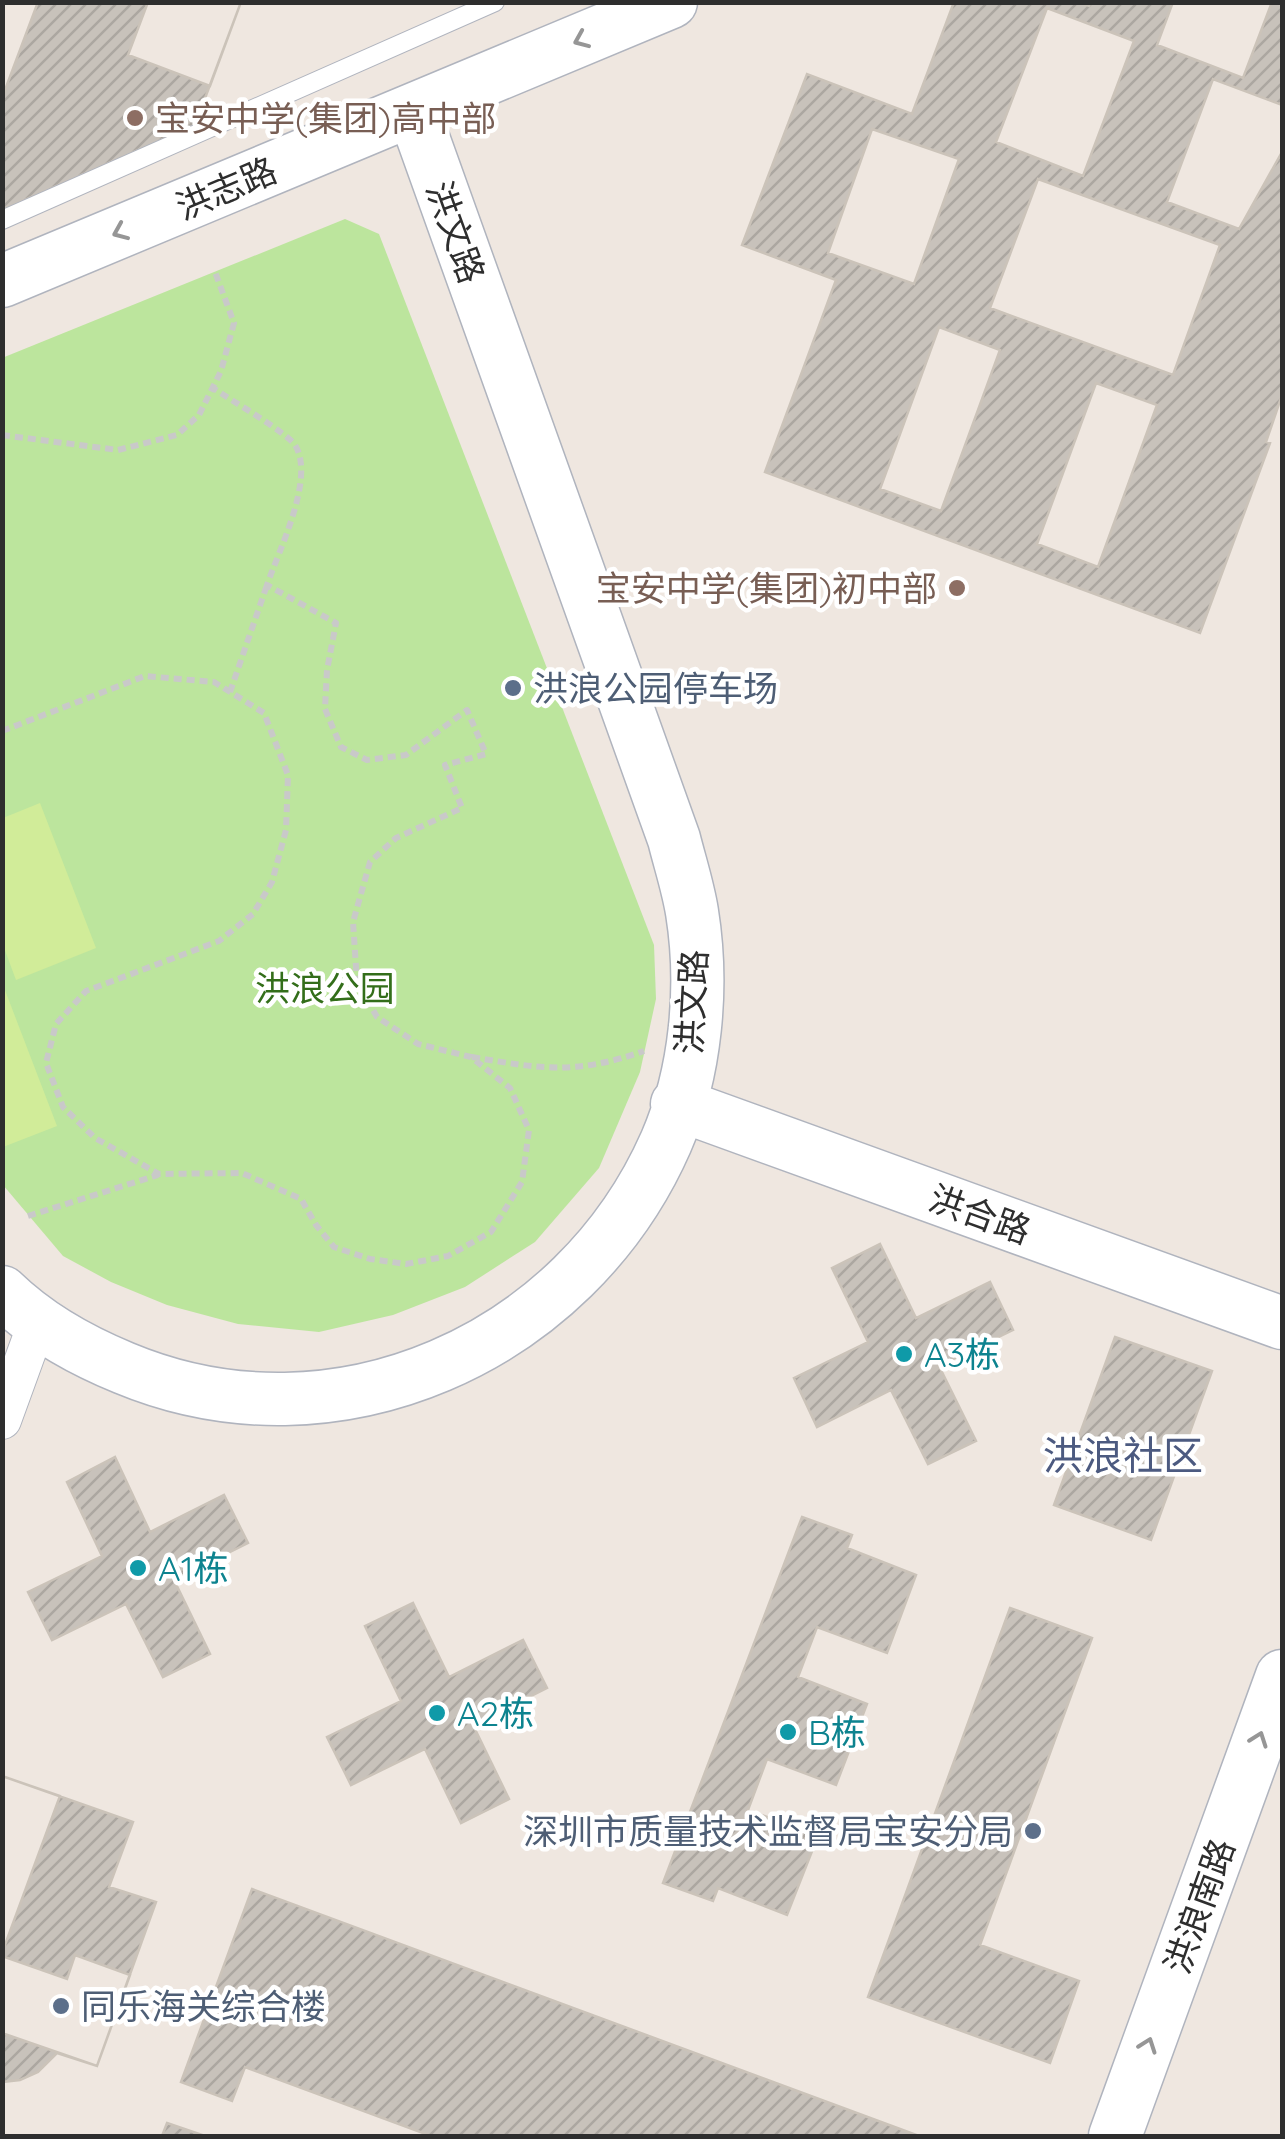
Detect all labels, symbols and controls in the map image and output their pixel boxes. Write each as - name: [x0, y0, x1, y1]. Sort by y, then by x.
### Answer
- one-way arrow: [574, 28, 592, 48]
- place label: 宝安中学(集团)高中部: [155, 96, 496, 140]
- marker: 宝安中学(集团)高中部: [124, 107, 146, 129]
- street label: 洪志路: [169, 147, 283, 229]
- street label: 洪文路: [417, 175, 495, 289]
- one-way arrow: [112, 220, 130, 240]
- place label: 宝安中学(集团)初中部: [596, 566, 937, 610]
- marker: 宝安中学(集团)初中部: [946, 577, 968, 599]
- place label: 洪浪公园停车场: [533, 666, 778, 710]
- marker: 洪浪公园停车场: [502, 677, 524, 699]
- street label: 洪文路: [666, 948, 716, 1056]
- park label: 洪浪公园: [255, 966, 395, 1010]
- street label: 洪合路: [923, 1175, 1037, 1253]
- place label: A3栋: [924, 1332, 1000, 1376]
- marker: A3栋: [893, 1343, 915, 1365]
- district label: 洪浪社区: [1043, 1430, 1203, 1480]
- place label: A1栋: [158, 1546, 229, 1590]
- marker: A1栋: [127, 1557, 149, 1579]
- place label: A2栋: [457, 1691, 534, 1735]
- marker: A2栋: [426, 1702, 448, 1724]
- place label: B栋: [808, 1710, 866, 1754]
- marker: B栋: [777, 1721, 799, 1743]
- one-way arrow: [1247, 1732, 1268, 1749]
- place label: 深圳市质量技术监督局宝安分局: [523, 1809, 1013, 1853]
- marker: 深圳市质量技术监督局宝安分局: [1022, 1820, 1044, 1842]
- street label: 洪浪南路: [1154, 1833, 1244, 1979]
- place label: 同乐海关综合楼: [81, 1984, 326, 2028]
- marker: 同乐海关综合楼: [50, 1995, 72, 2017]
- one-way arrow: [1136, 2037, 1157, 2054]

